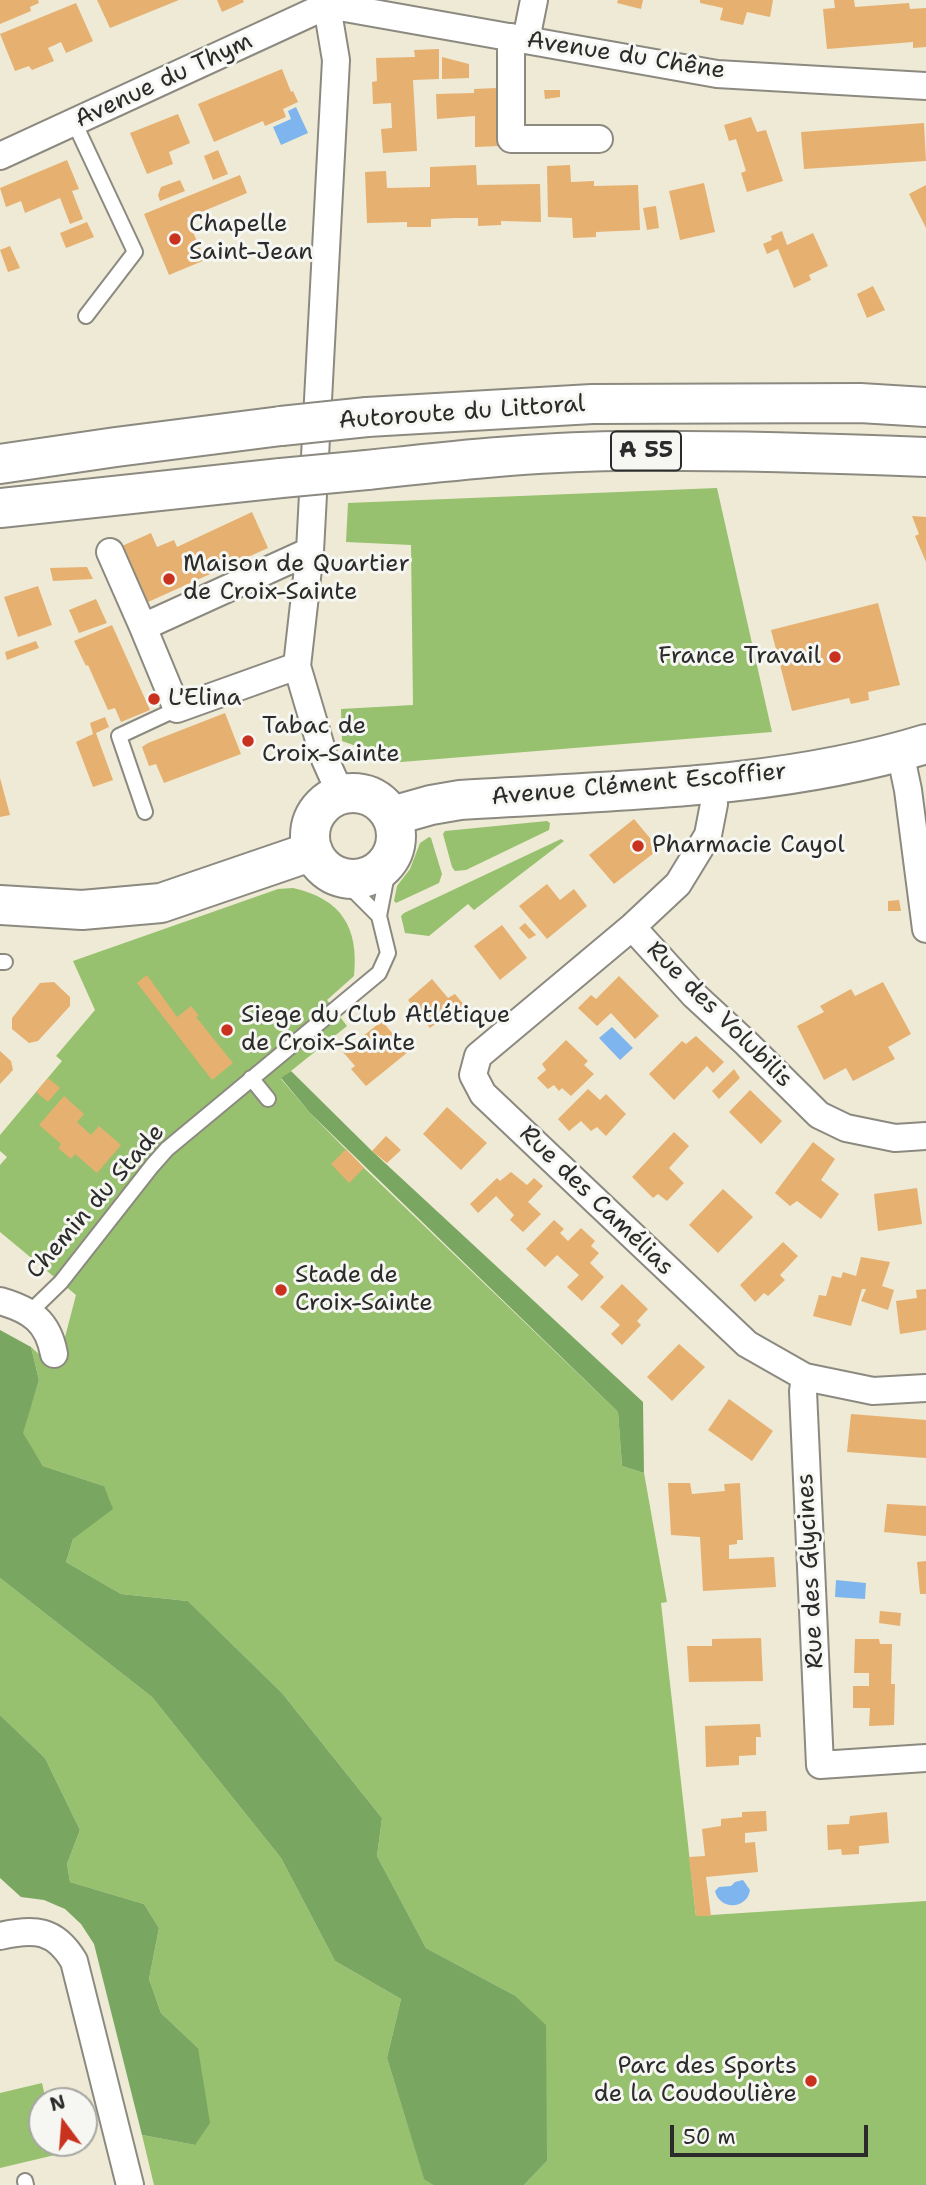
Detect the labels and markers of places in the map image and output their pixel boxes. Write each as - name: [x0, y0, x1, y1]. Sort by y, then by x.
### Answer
- place label: Chapelle Saint-Jean: [189, 211, 313, 267]
- marker: Chapelle Saint-Jean: [167, 231, 183, 247]
- place label: Maison de Quartier de Croix-Sainte: [183, 551, 410, 607]
- marker: Maison de Quartier de Croix-Sainte: [161, 571, 177, 587]
- place label: France Travail: [658, 643, 821, 671]
- marker: France Travail: [827, 649, 843, 665]
- place label: L'Elina: [168, 685, 242, 713]
- marker: L'Elina: [146, 691, 162, 707]
- place label: Tabac de Croix-Sainte: [262, 713, 400, 769]
- marker: Tabac de Croix-Sainte: [240, 733, 256, 749]
- place label: Pharmacie Cayol: [652, 832, 845, 860]
- marker: Pharmacie Cayol: [630, 838, 646, 854]
- place label: Siege du Club Atlétique de Croix-Sainte: [241, 1002, 510, 1058]
- marker: Siege du Club Atlétique de Croix-Sainte: [219, 1022, 235, 1038]
- place label: Stade de Croix-Sainte: [295, 1262, 433, 1318]
- marker: Stade de Croix-Sainte: [273, 1282, 289, 1298]
- place label: Parc des Sports de la Coudoulière: [594, 2053, 797, 2109]
- marker: Parc des Sports de la Coudoulière: [803, 2073, 819, 2089]

